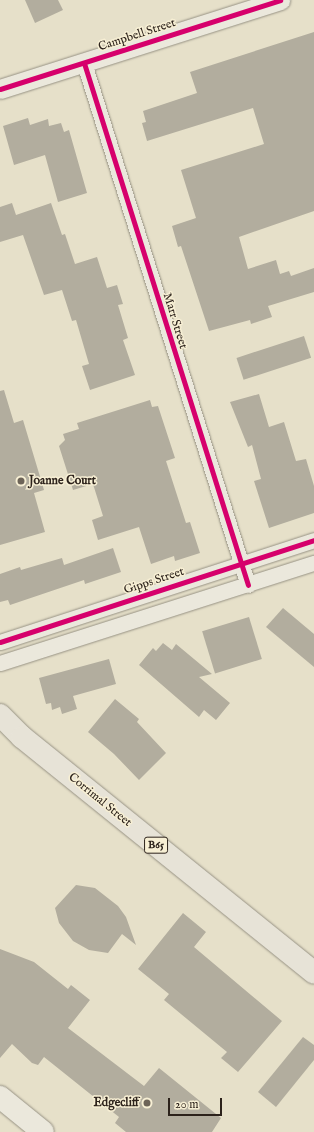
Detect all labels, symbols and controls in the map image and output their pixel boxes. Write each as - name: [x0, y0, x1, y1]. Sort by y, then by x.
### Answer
- street label: Campbell Street: [97, 16, 177, 54]
- street label: Marr Street: [160, 291, 190, 351]
- place label: Joanne Court: [29, 474, 96, 488]
- marker: Joanne Court: [16, 476, 26, 486]
- street label: Gipps Street: [122, 565, 186, 597]
- street label: Corrimal Street: [65, 770, 135, 830]
- road number: B65: [144, 836, 168, 854]
- scale bar: [170, 1090, 224, 1116]
- place label: Edgecliff: [93, 1096, 139, 1110]
- text: 20 m: [175, 1097, 198, 1112]
- marker: Edgecliff: [142, 1098, 152, 1108]

